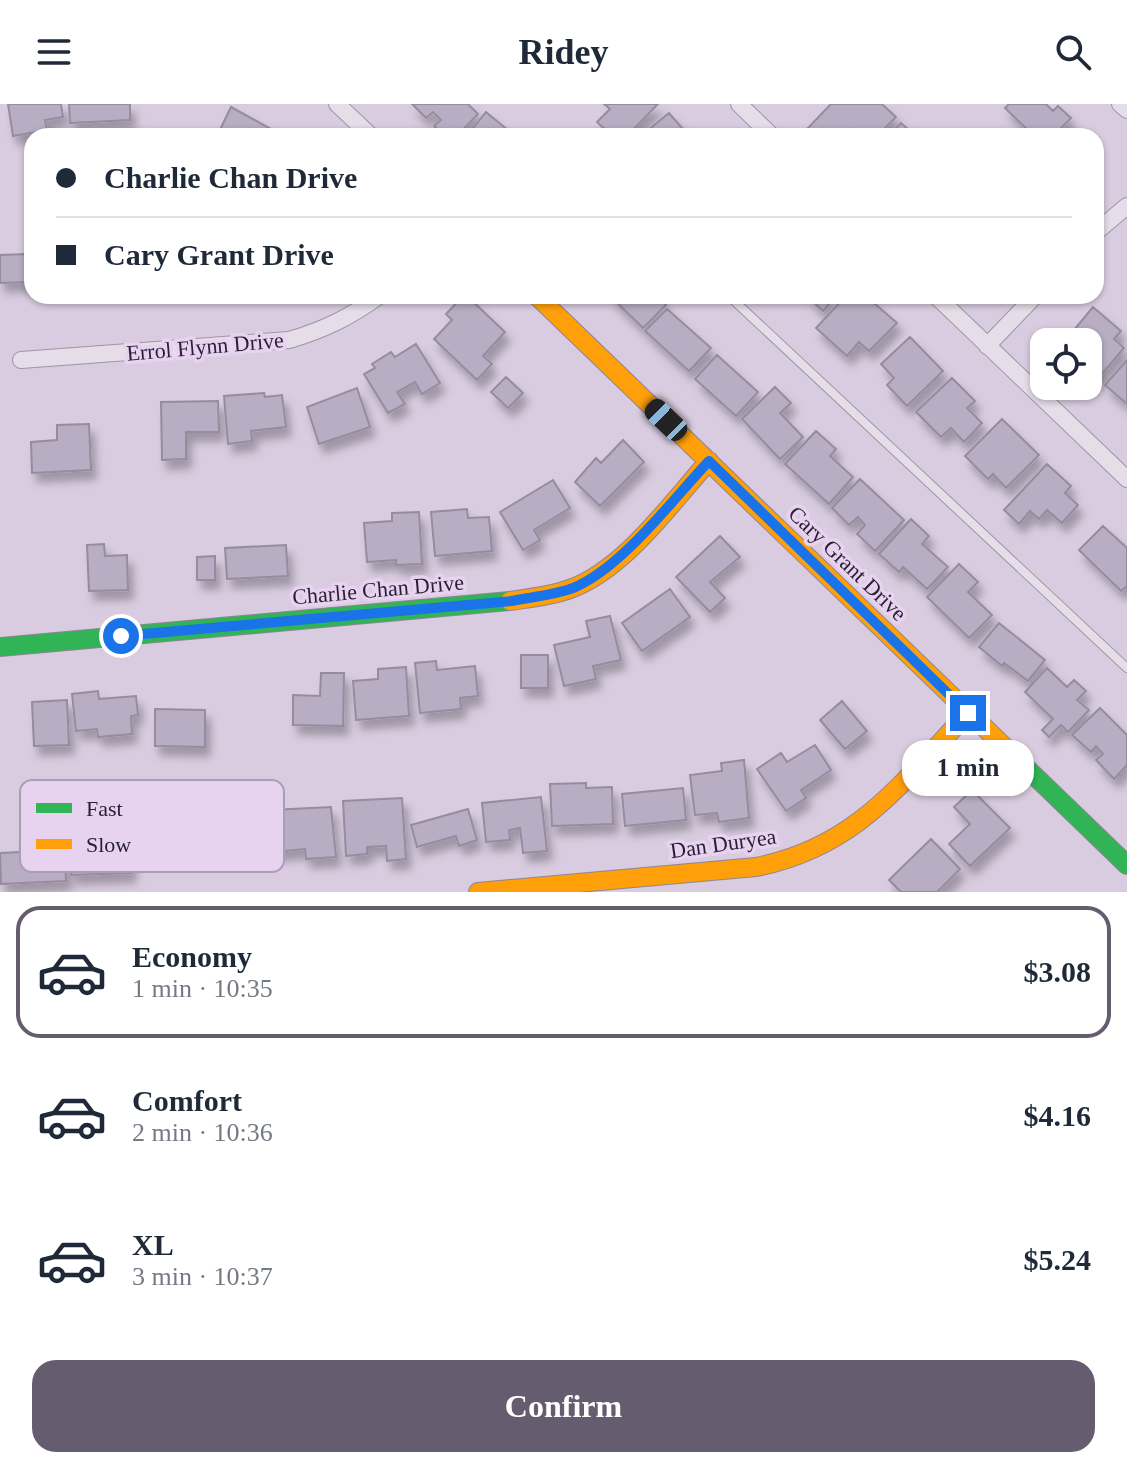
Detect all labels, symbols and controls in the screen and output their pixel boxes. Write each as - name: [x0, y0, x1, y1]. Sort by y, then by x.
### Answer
- icon: menu: [32, 30, 76, 74]
- icon: search: [1051, 30, 1095, 74]
- text: Ridey: [519, 32, 609, 72]
- text: Charlie Chan Drive: [104, 161, 357, 194]
- text: Cary Grant Drive: [104, 238, 334, 271]
- street label: Errol Flynn Drive: [125, 327, 285, 366]
- map controls: [1030, 328, 1102, 400]
- button: locate: [1030, 328, 1102, 400]
- car: [640, 395, 692, 445]
- street label: Cary Grant Drive: [784, 501, 912, 626]
- street label: Charlie Chan Drive: [291, 570, 465, 609]
- route start: [103, 618, 139, 654]
- route end: [950, 695, 986, 731]
- callout: 1 min: [902, 741, 1034, 797]
- text: 1 min: [937, 753, 999, 782]
- legend: [20, 780, 284, 872]
- text: Fast: [86, 796, 123, 821]
- street label: Dan Duryea: [668, 824, 778, 863]
- text: Slow: [86, 832, 131, 857]
- icon: car: [36, 936, 108, 1008]
- text: Economy: [132, 940, 252, 973]
- text: $3.08: [1024, 955, 1091, 988]
- text: 1 min · 10:35: [132, 974, 273, 1003]
- icon: car: [36, 1080, 108, 1152]
- text: Comfort: [132, 1084, 242, 1117]
- text: $4.16: [1024, 1099, 1091, 1132]
- text: 2 min · 10:36: [132, 1118, 273, 1147]
- icon: car: [36, 1224, 108, 1296]
- text: XL: [132, 1228, 174, 1261]
- text: $5.24: [1024, 1243, 1091, 1276]
- text: 3 min · 10:37: [132, 1262, 273, 1291]
- button: Confirm: [32, 1360, 1095, 1452]

